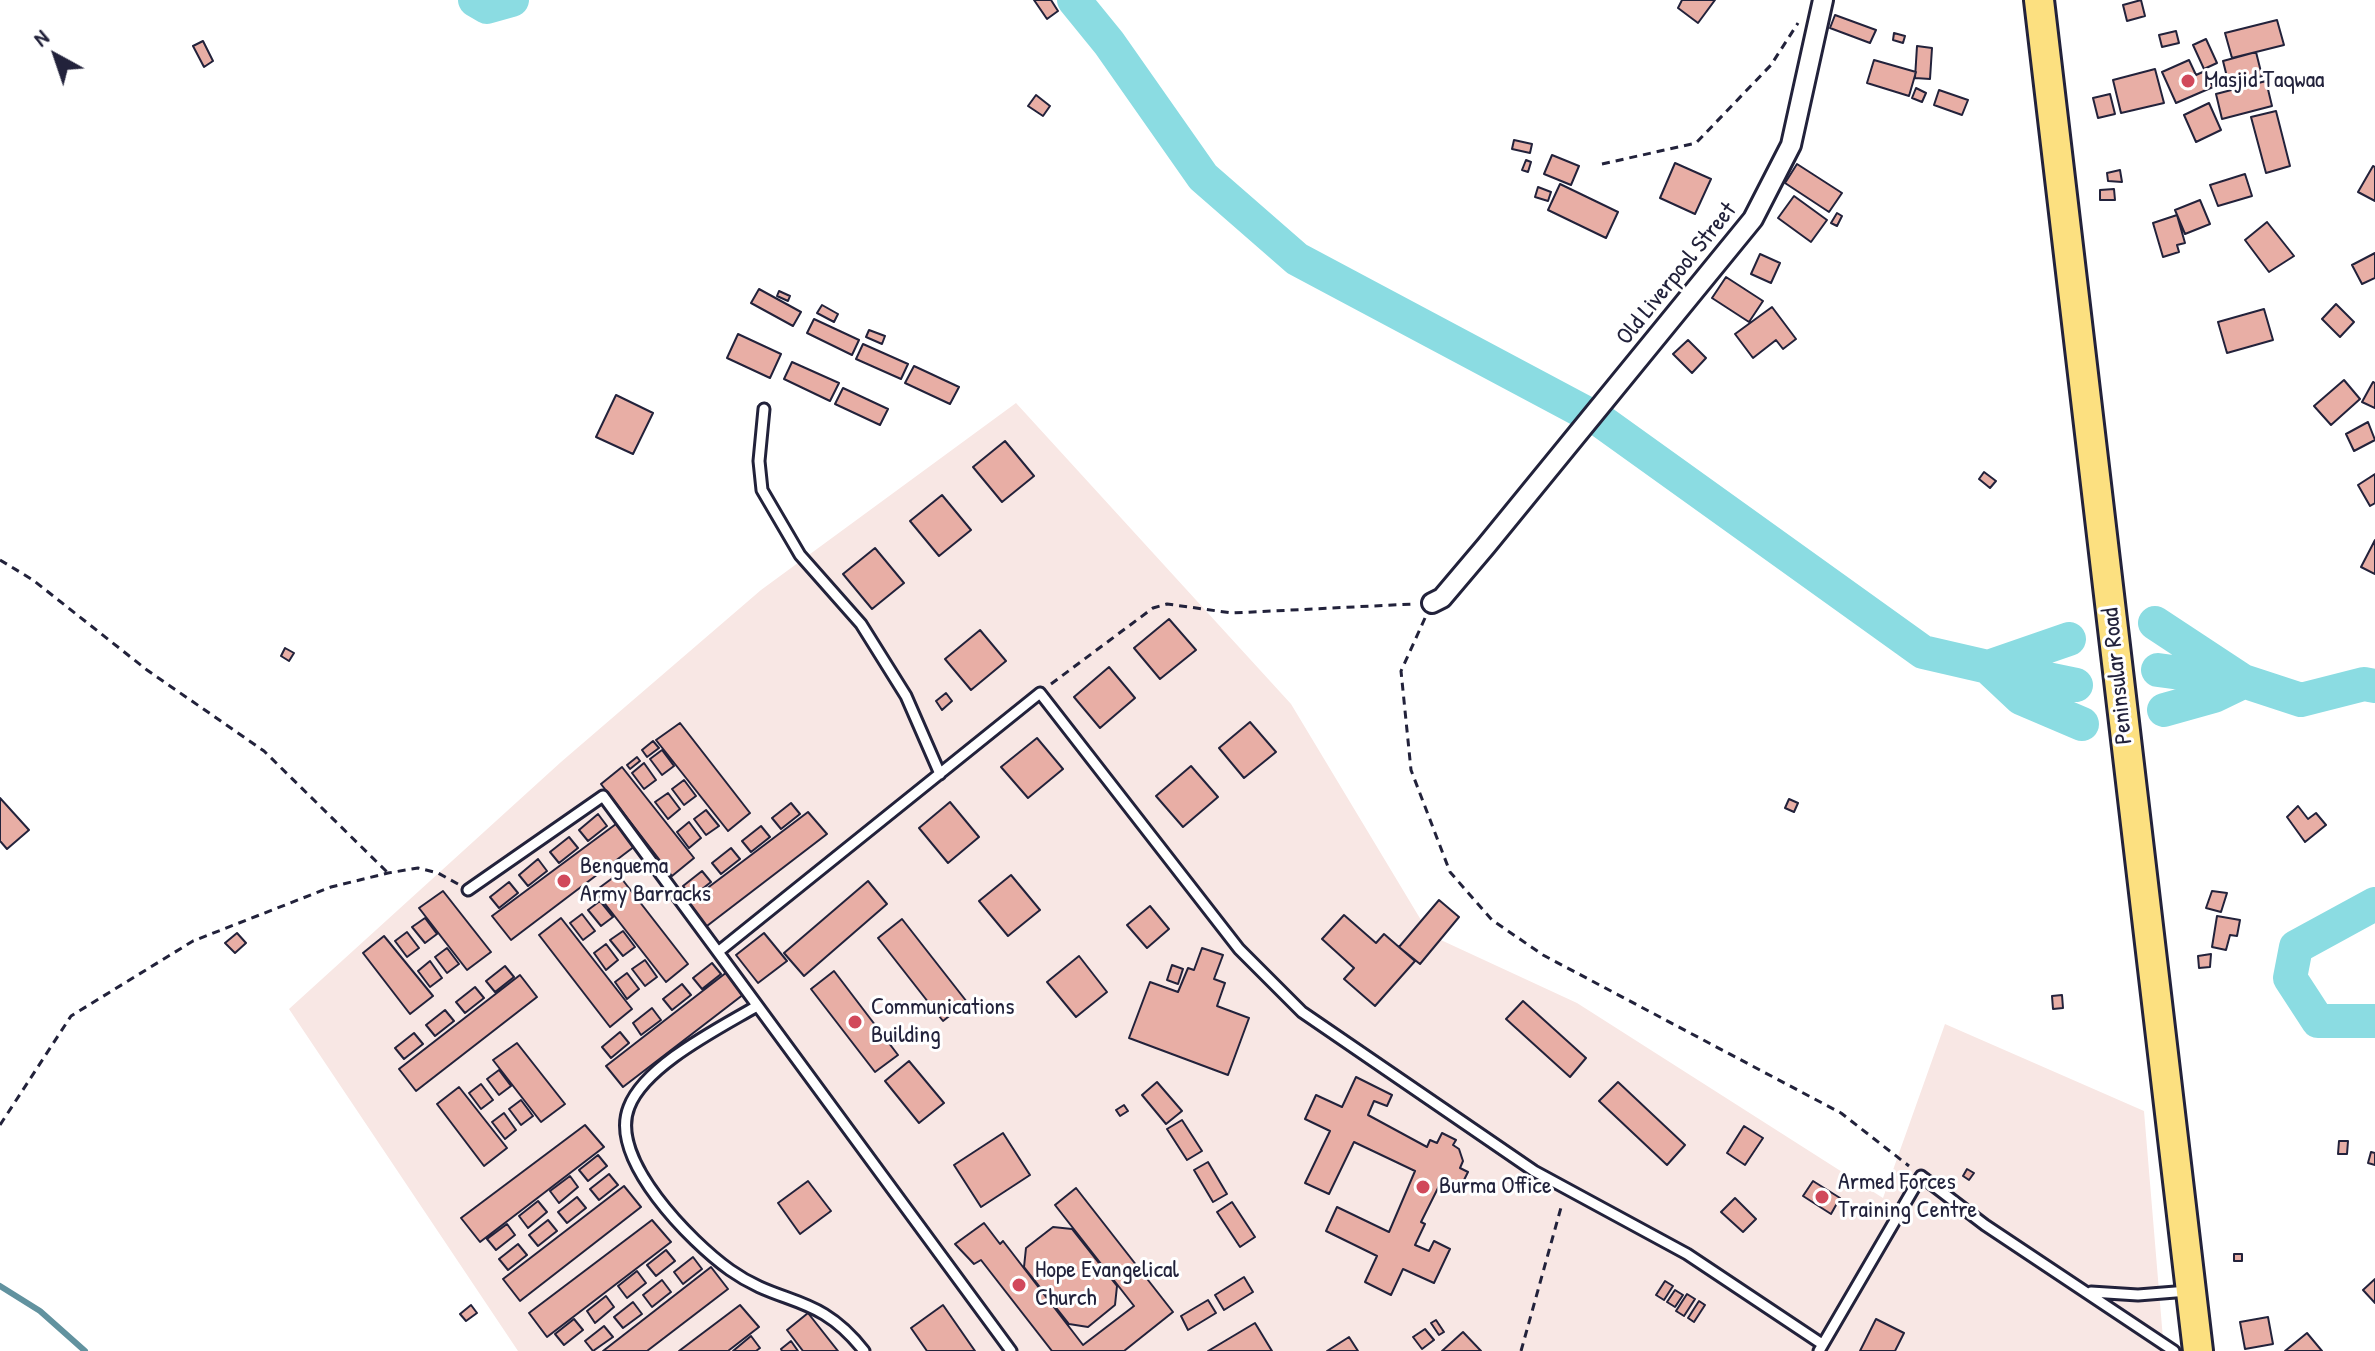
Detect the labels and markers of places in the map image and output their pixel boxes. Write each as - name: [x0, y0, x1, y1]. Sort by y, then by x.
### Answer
- place label: Masjid Taqwaa: [2204, 67, 2325, 95]
- marker: Masjid Taqwaa: [2179, 72, 2197, 90]
- place label: Benguema Army Barracks: [580, 853, 711, 909]
- marker: Benguema Army Barracks: [555, 872, 573, 890]
- place label: Communications Building: [871, 994, 1014, 1050]
- marker: Communications Building: [846, 1013, 864, 1031]
- place label: Armed Forces Training Centre: [1838, 1169, 1977, 1225]
- place label: Burma Office: [1439, 1173, 1551, 1201]
- marker: Burma Office: [1414, 1178, 1432, 1196]
- marker: Armed Forces Training Centre: [1813, 1188, 1831, 1206]
- place label: Hope Evangelical Church: [1035, 1257, 1179, 1313]
- marker: Hope Evangelical Church: [1010, 1276, 1028, 1294]

